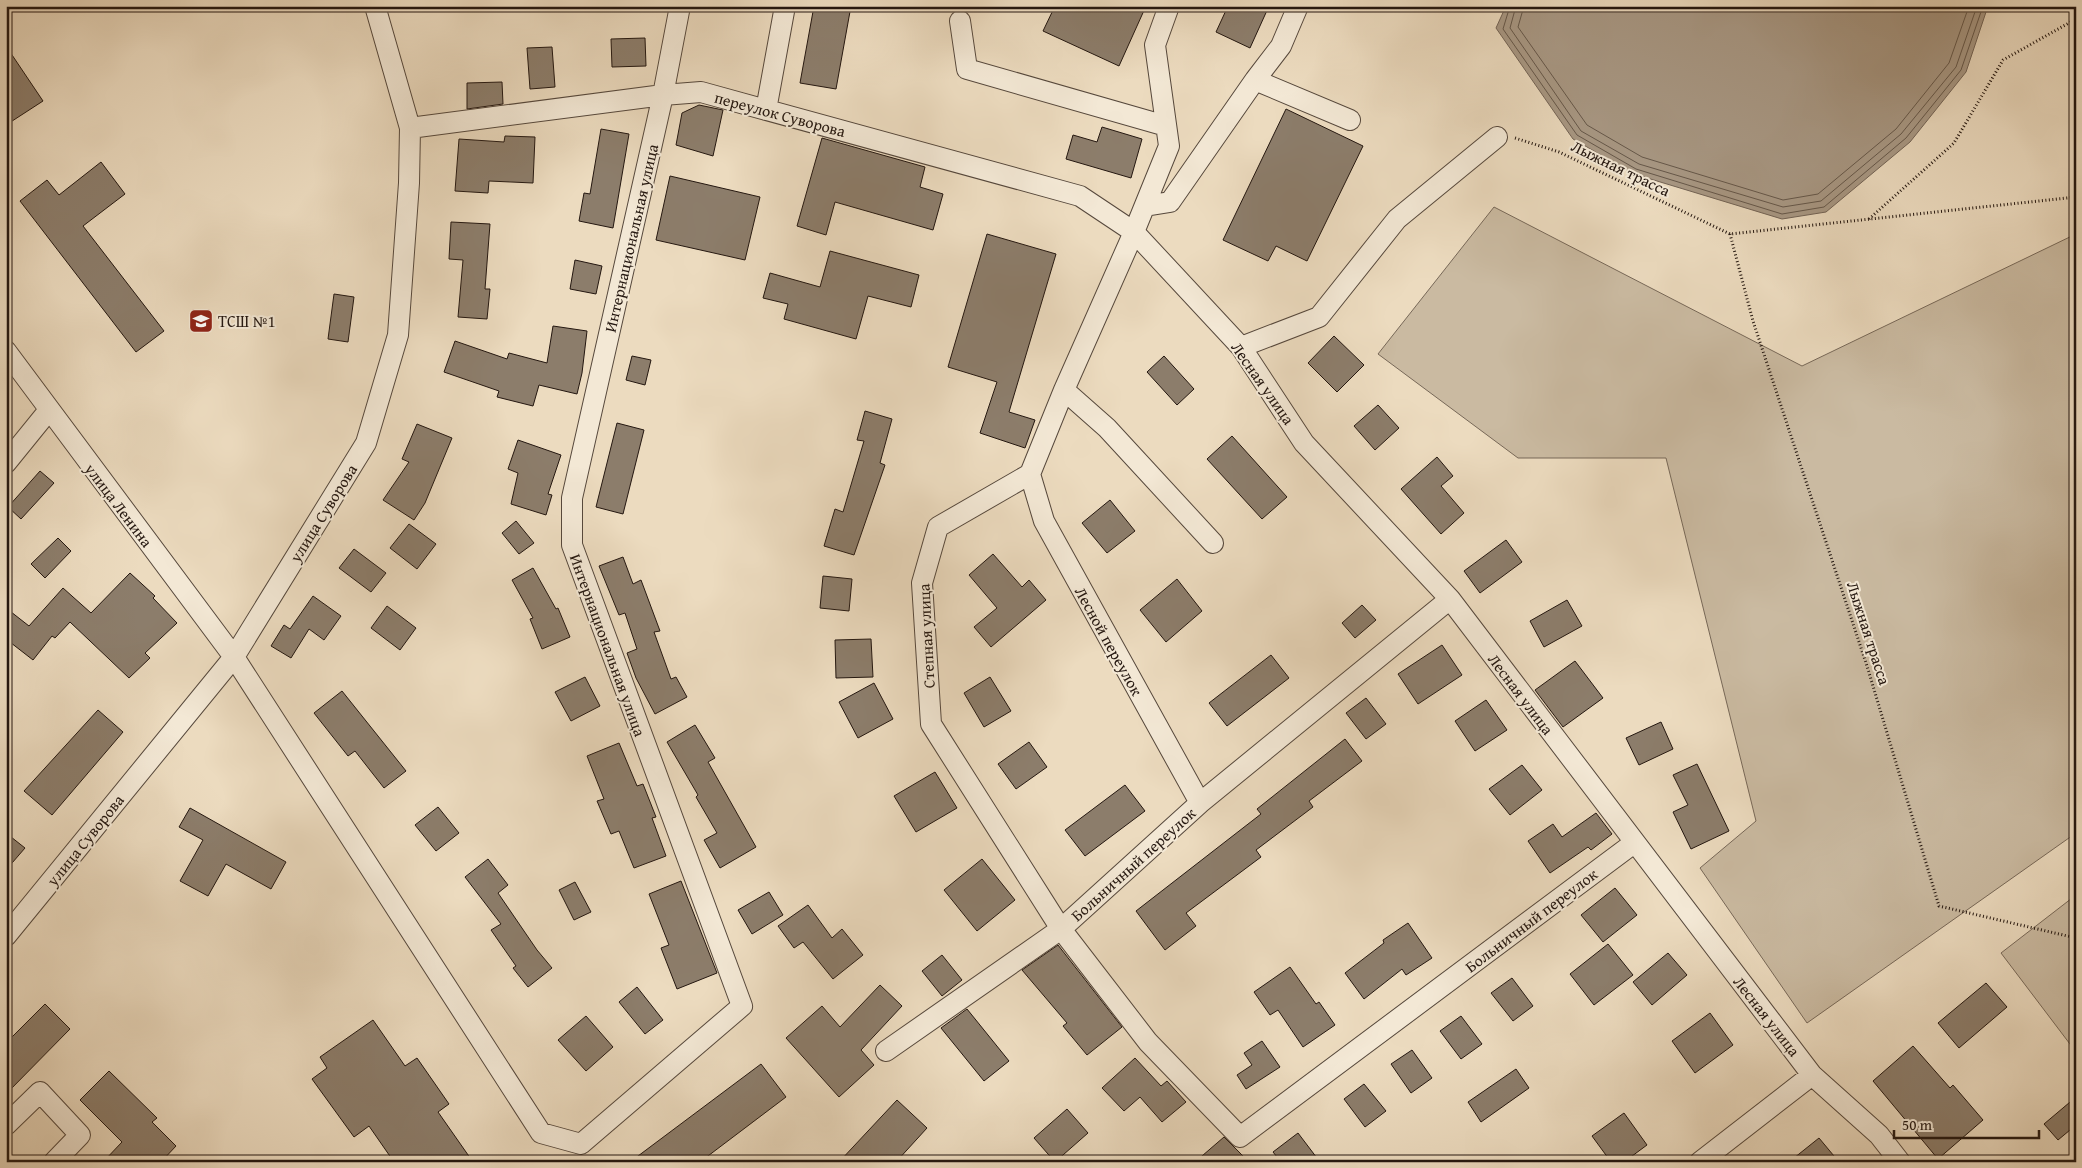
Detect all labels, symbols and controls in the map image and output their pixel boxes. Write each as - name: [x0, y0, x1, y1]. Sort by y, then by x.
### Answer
- street label: переулок Суворова: [712, 85, 849, 143]
- street label: Лыжная трасса: [1567, 134, 1675, 202]
- street label: Интернациональная улица: [598, 141, 664, 335]
- school or university icon: ТСШ №1: [188, 308, 214, 334]
- place label: ТСШ №1: [218, 309, 275, 333]
- street label: Лесная улица: [1225, 337, 1301, 430]
- street label: улица Ленина: [79, 457, 159, 552]
- street label: улица Суворова: [283, 459, 363, 568]
- street label: Интернациональная улица: [564, 550, 652, 740]
- street label: Лыжная трасса: [1841, 578, 1897, 688]
- street label: Лесной переулок: [1069, 582, 1149, 700]
- street label: Степная улица: [911, 583, 941, 689]
- street label: Лесная улица: [1482, 648, 1560, 740]
- street label: улица Суворова: [40, 789, 130, 892]
- street label: Больничный переулок: [1065, 801, 1201, 927]
- street label: Больничный переулок: [1460, 862, 1603, 978]
- street label: Лесная улица: [1728, 971, 1806, 1062]
- scale bar: [1894, 1108, 2040, 1140]
- text: 50 m: [1902, 1114, 1933, 1135]

